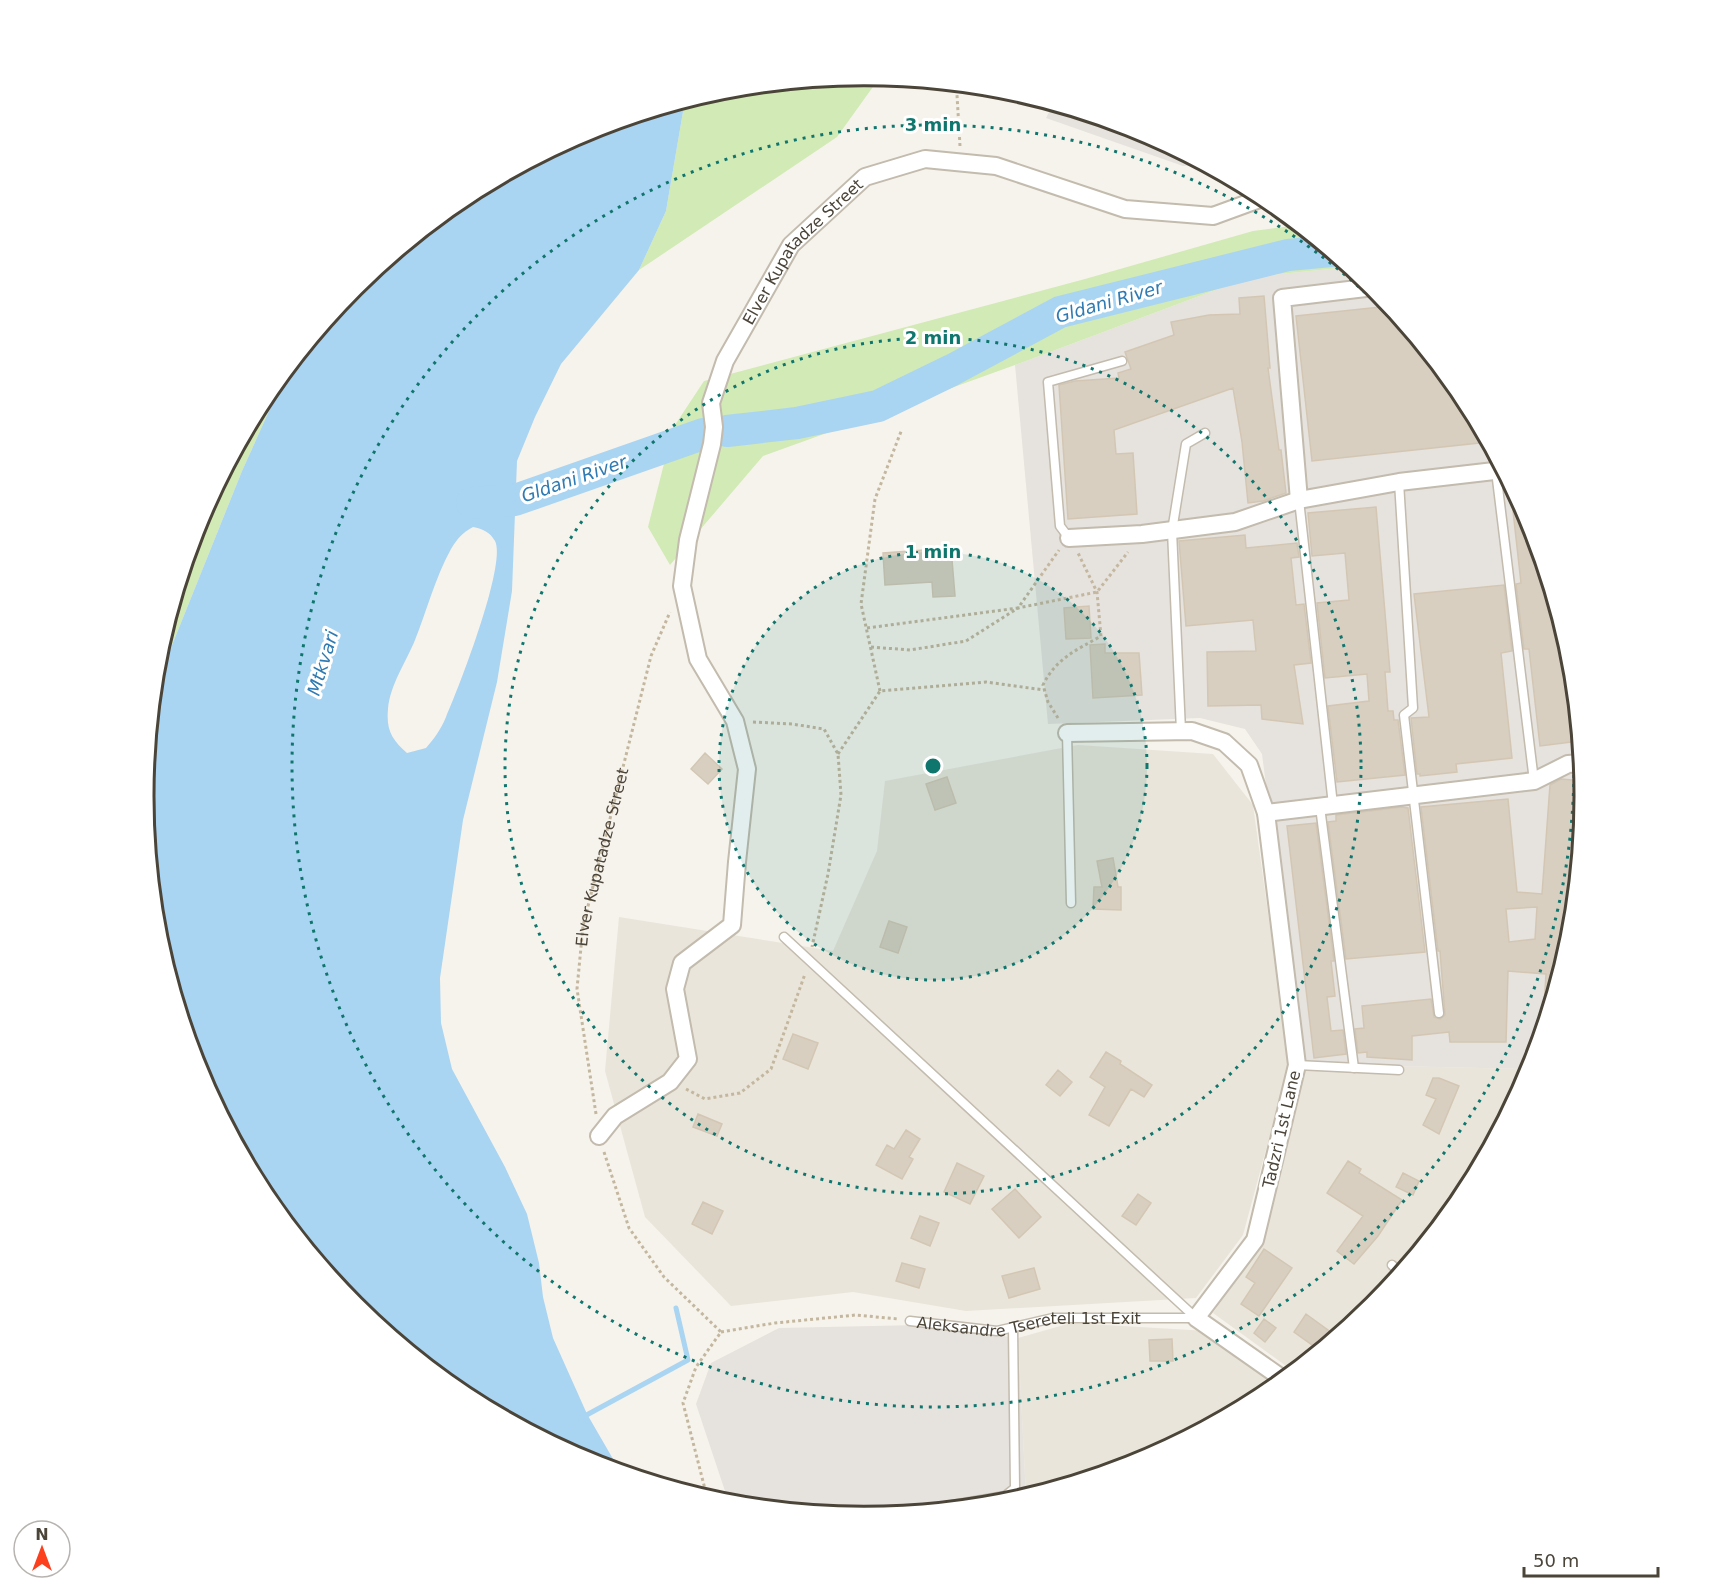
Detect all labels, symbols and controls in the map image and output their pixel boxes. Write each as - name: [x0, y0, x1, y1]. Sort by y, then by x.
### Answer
- text: 3 min: [905, 114, 961, 135]
- street label: Elver Kupatadze Street: [739, 175, 867, 328]
- water label: Gldani River: [1053, 276, 1166, 327]
- text: 2 min: [905, 327, 961, 348]
- water label: Gldani River: [518, 450, 631, 506]
- text: 1 min: [905, 541, 961, 562]
- water label: Mtkvari: [303, 628, 342, 698]
- centre of rings: [923, 756, 943, 776]
- street label: Elver Kupatadze Street: [572, 766, 633, 947]
- street label: Tadzri 1st Lane: [1258, 1068, 1304, 1191]
- street label: Aleksandre Tsereteli 1st Exit: [916, 1309, 1141, 1341]
- north arrow: [12, 1519, 72, 1579]
- text: N: [35, 1525, 49, 1544]
- scale bar: [1524, 1540, 1658, 1578]
- text: 50 m: [1533, 1550, 1579, 1571]

